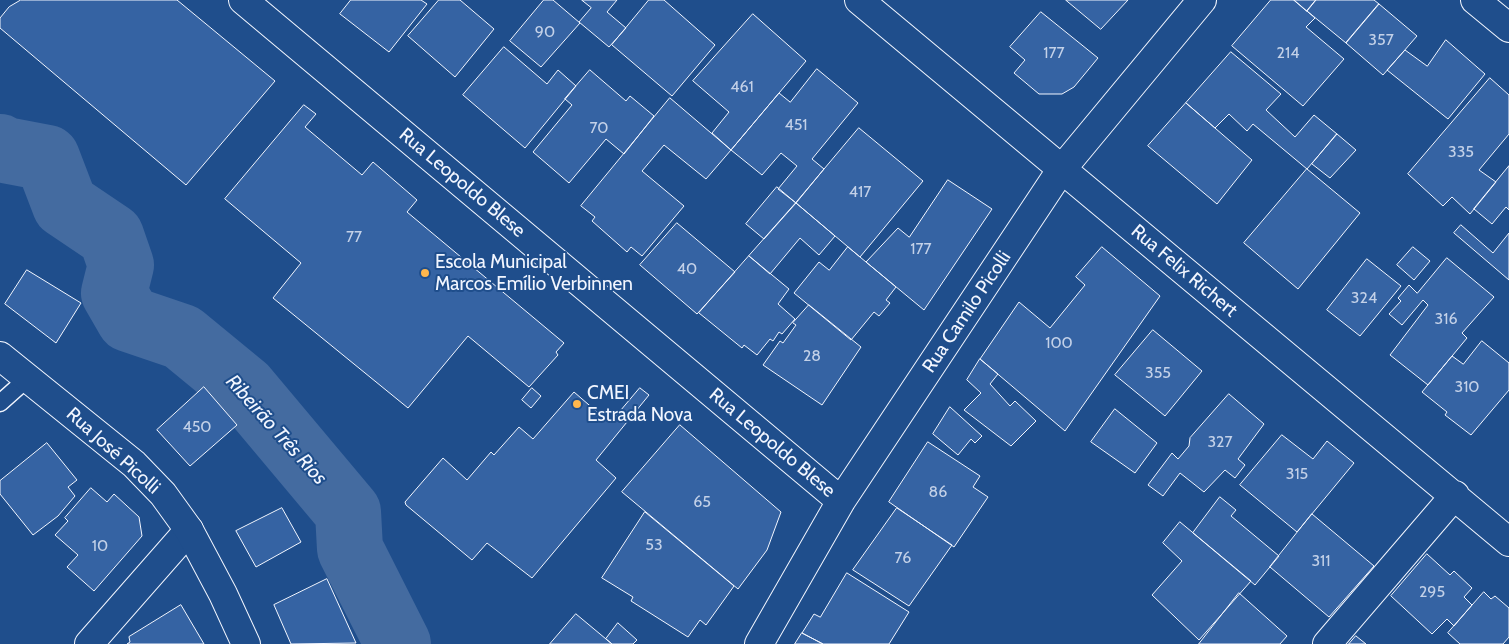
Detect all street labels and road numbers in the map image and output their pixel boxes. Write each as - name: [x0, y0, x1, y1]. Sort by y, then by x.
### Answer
- street label: Rua Leopoldo Blese: [394, 124, 530, 242]
- street label: Rua Felix Richert: [1126, 220, 1242, 322]
- street label: Rua Camilo Picolli: [918, 247, 1016, 377]
- street label: Rua Leopoldo Blese: [704, 384, 840, 502]
- street label: Rua José Picolli: [61, 403, 165, 499]

